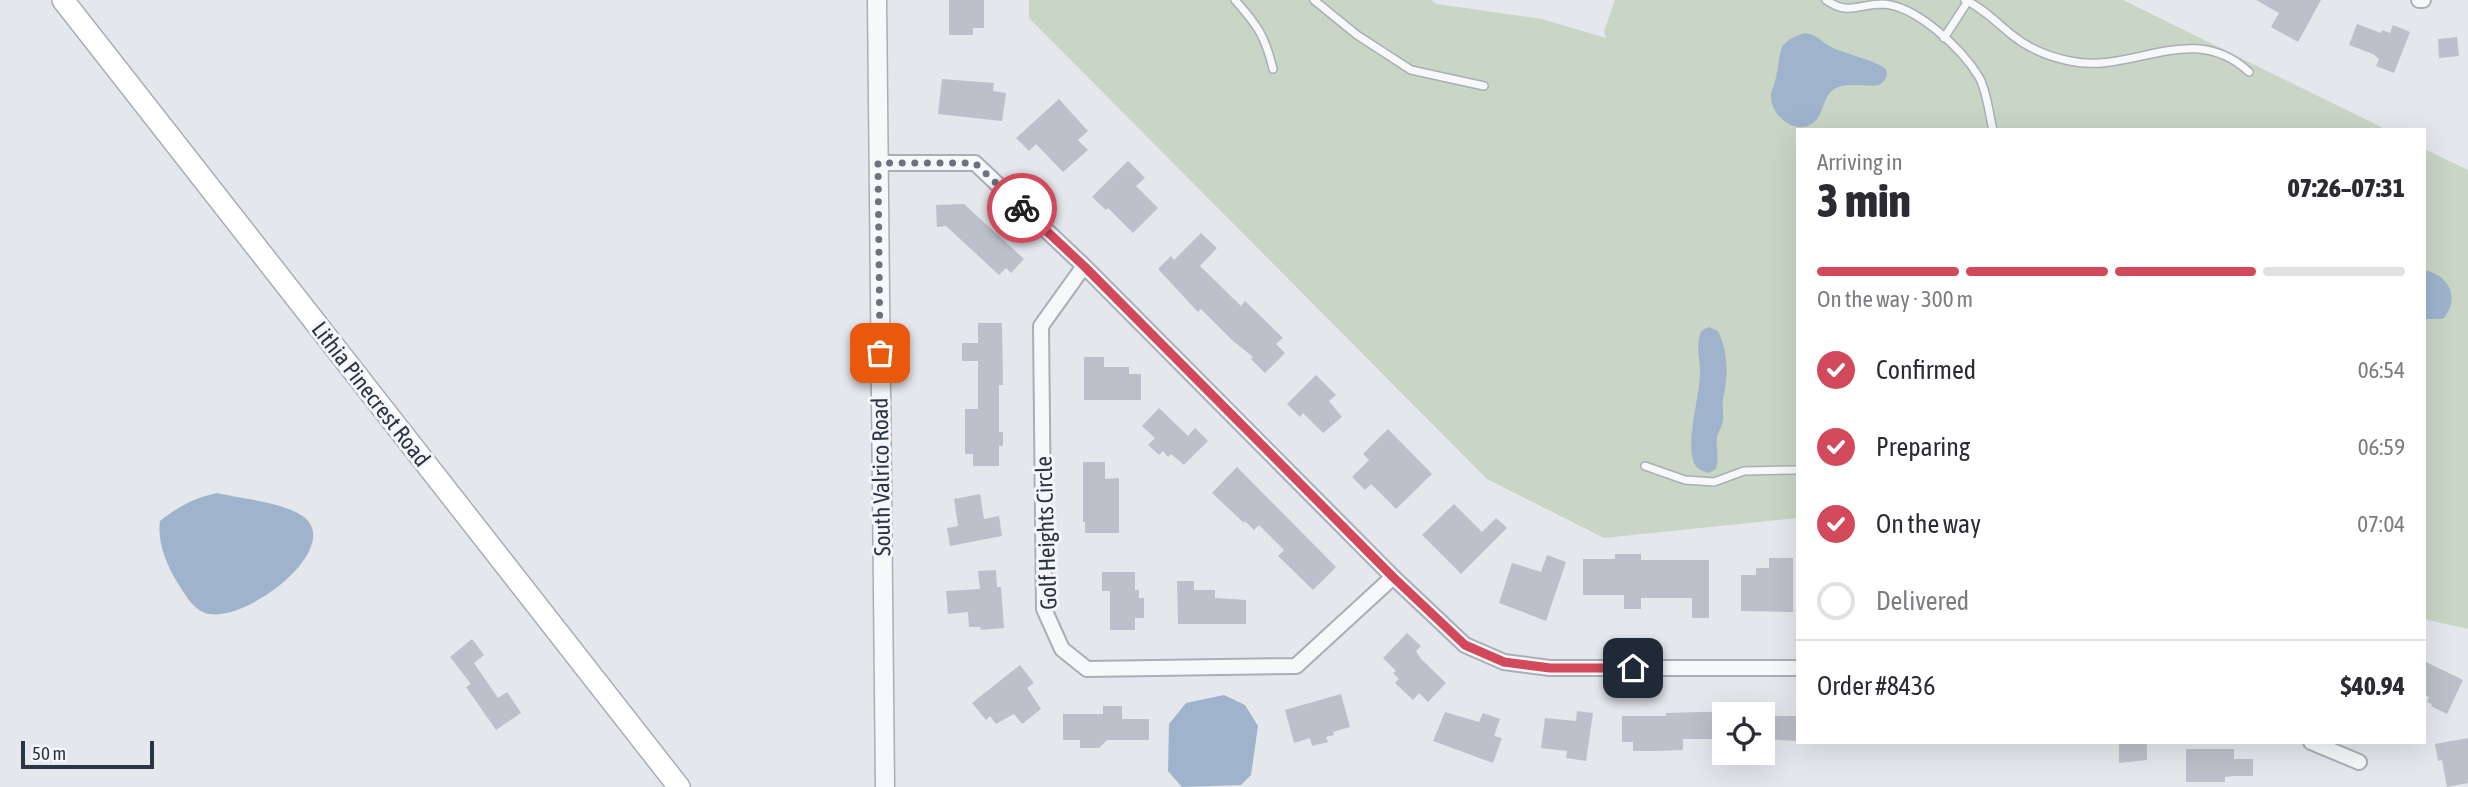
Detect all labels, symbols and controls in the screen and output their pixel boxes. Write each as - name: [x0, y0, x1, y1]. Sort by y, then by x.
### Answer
- text: Arriving in: [1817, 149, 1903, 175]
- courier: [987, 173, 1057, 243]
- text: 07:26–07:31: [2288, 173, 2405, 203]
- text: 3 min: [1817, 174, 1911, 227]
- icon: bike: [1003, 189, 1041, 227]
- text: On the way · 300 m: [1817, 286, 1973, 312]
- street label: Lithia Pinecrest Road: [307, 317, 435, 471]
- pin: [850, 323, 910, 383]
- icon: bag: [861, 334, 899, 372]
- icon: check: [1817, 351, 1855, 389]
- text: Confirmed: [1876, 355, 1976, 385]
- text: 06:54: [2358, 357, 2405, 383]
- street label: South Valrico Road: [867, 398, 895, 556]
- icon: check: [1817, 428, 1855, 466]
- text: Preparing: [1876, 432, 1970, 462]
- text: 06:59: [2358, 434, 2405, 460]
- street label: Golf Heights Circle: [1030, 456, 1062, 610]
- icon: check: [1817, 505, 1855, 543]
- text: On the way: [1876, 509, 1981, 539]
- text: 07:04: [2357, 511, 2405, 537]
- text: Delivered: [1876, 586, 1969, 616]
- pin: [1603, 638, 1663, 698]
- icon: home: [1614, 649, 1652, 687]
- text: Order #8436: [1817, 671, 1936, 701]
- text: $40.94: [2341, 671, 2405, 701]
- map controls: [1712, 702, 1775, 765]
- button: locate: [1712, 702, 1775, 765]
- scale bar: [21, 738, 154, 770]
- text: 50 m: [32, 742, 66, 764]

